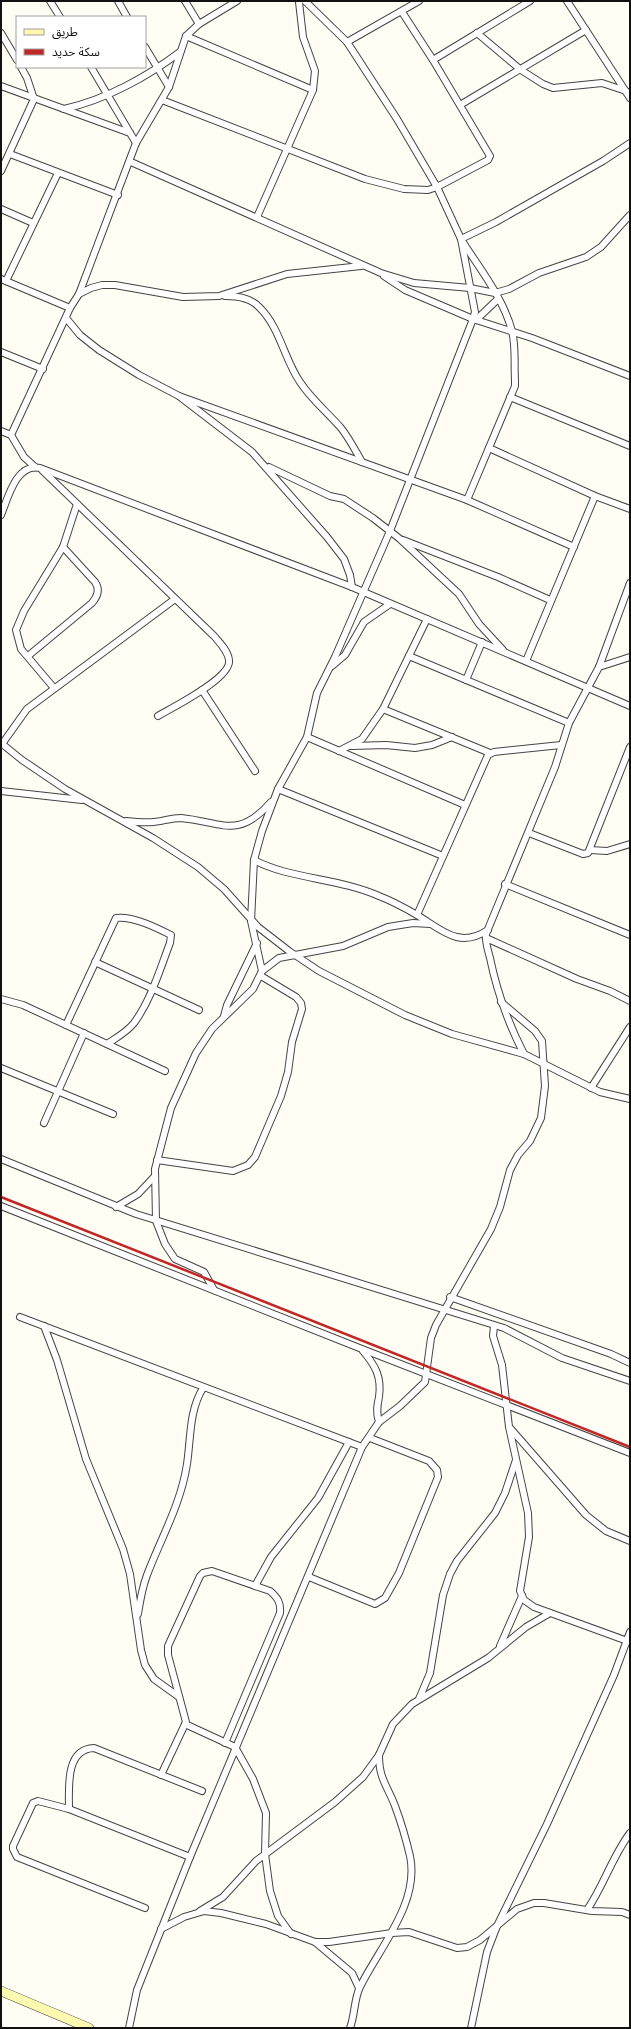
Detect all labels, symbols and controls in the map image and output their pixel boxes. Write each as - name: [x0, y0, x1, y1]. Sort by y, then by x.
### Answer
- legend: [16, 16, 146, 68]
- text: طريق: [52, 24, 78, 40]
- text: سكة حديد: [52, 44, 100, 59]

